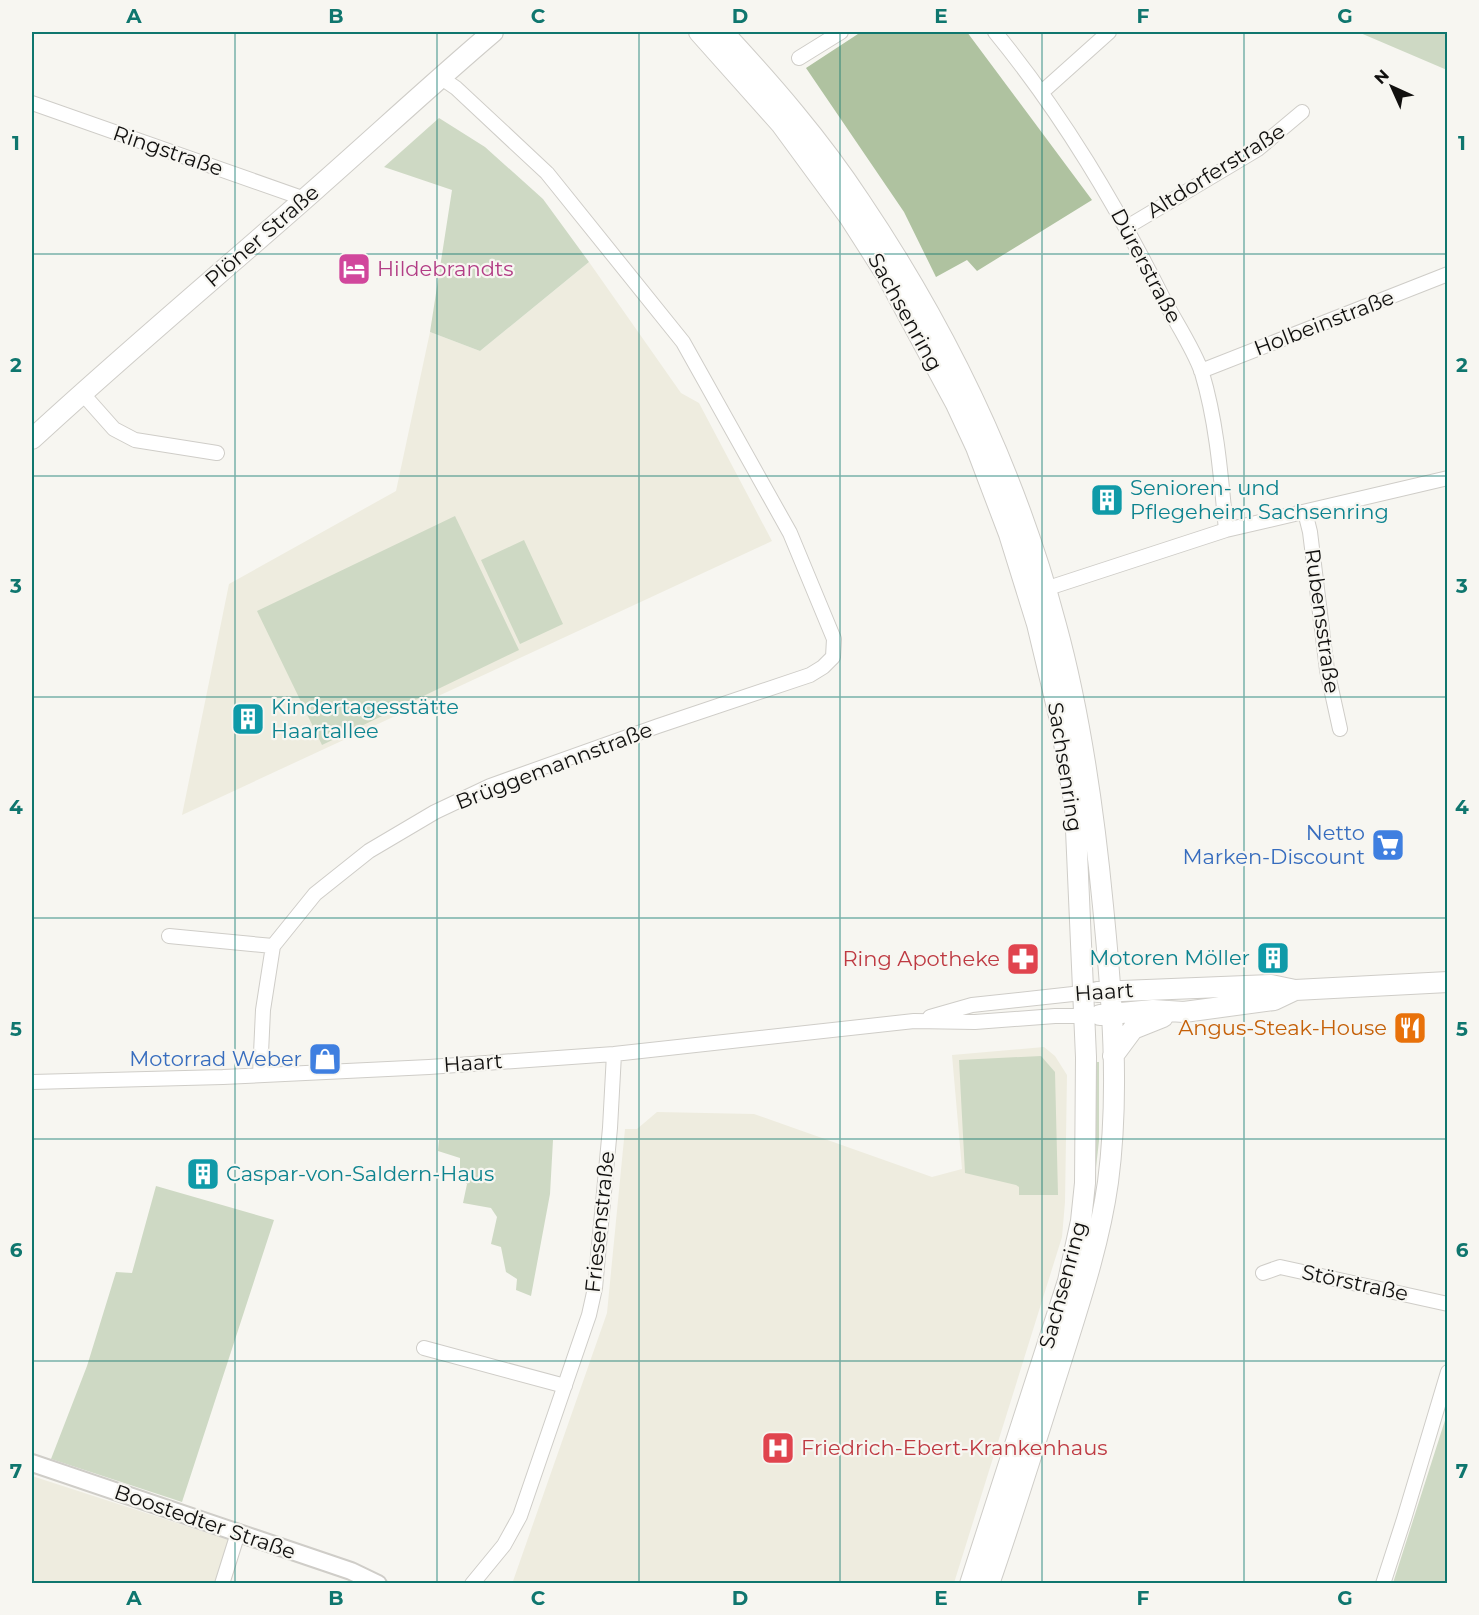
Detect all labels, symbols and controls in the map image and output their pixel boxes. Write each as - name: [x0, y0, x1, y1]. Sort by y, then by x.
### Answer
- text: A: [125, 4, 142, 28]
- text: B: [328, 4, 344, 28]
- text: C: [531, 4, 546, 28]
- text: D: [732, 4, 748, 28]
- text: E: [934, 4, 948, 28]
- text: F: [1137, 4, 1150, 28]
- text: G: [1337, 4, 1353, 28]
- north arrow: [1362, 57, 1422, 117]
- text: N: [1370, 65, 1393, 88]
- street label: Altdorferstraße: [1142, 118, 1289, 223]
- street label: Ringstraße: [110, 120, 227, 181]
- text: 1: [12, 131, 20, 155]
- text: 1: [1458, 131, 1466, 155]
- street label: Plöner Straße: [200, 179, 324, 292]
- street label: Dürerstraße: [1106, 204, 1187, 327]
- street label: Sachsenring: [863, 249, 948, 375]
- hotel icon: Hildebrandts: [336, 251, 372, 287]
- place label: Hildebrandts: [377, 256, 514, 281]
- street label: Holbeinstraße: [1250, 284, 1397, 361]
- text: 2: [10, 353, 22, 377]
- text: 2: [1456, 353, 1468, 377]
- place label: Senioren- und Pflegeheim Sachsenring: [1130, 475, 1389, 524]
- building icon: Senioren- und Pflegeheim Sachsenring: [1089, 482, 1125, 518]
- street label: Rubensstraße: [1300, 547, 1345, 695]
- text: 3: [9, 574, 22, 598]
- text: 3: [1455, 574, 1468, 598]
- place label: Kindertagesstätte Haartallee: [271, 694, 459, 743]
- street label: Sachsenring: [1043, 700, 1088, 833]
- building icon: Kindertagesstätte Haartallee: [230, 701, 266, 737]
- street label: Brüggemannstraße: [452, 717, 656, 815]
- text: 4: [9, 795, 23, 819]
- text: 4: [1455, 795, 1469, 819]
- place label: Netto Marken-Discount: [1182, 820, 1365, 869]
- supermarket icon: Netto Marken-Discount: [1370, 827, 1406, 863]
- building icon: Motoren Möller: [1255, 940, 1291, 976]
- pharmacy icon: Ring Apotheke: [1005, 941, 1041, 977]
- place label: Motoren Möller: [1089, 945, 1250, 970]
- place label: Ring Apotheke: [842, 946, 1000, 971]
- street label: Haart: [1074, 977, 1134, 1006]
- restaurant icon: Angus-Steak-House: [1392, 1010, 1428, 1046]
- place label: Angus-Steak-House: [1178, 1015, 1387, 1040]
- text: 5: [10, 1017, 22, 1041]
- text: 5: [1456, 1017, 1468, 1041]
- shop icon: Motorrad Weber: [307, 1041, 343, 1077]
- place label: Motorrad Weber: [129, 1046, 302, 1071]
- street label: Haart: [443, 1048, 503, 1077]
- street label: Friesenstraße: [580, 1150, 619, 1294]
- building icon: Caspar-von-Saldern-Haus: [185, 1156, 221, 1192]
- place label: Caspar-von-Saldern-Haus: [226, 1161, 494, 1186]
- street label: Sachsenring: [1034, 1218, 1092, 1351]
- text: 6: [10, 1238, 23, 1262]
- text: 6: [1456, 1238, 1469, 1262]
- street label: Störstraße: [1300, 1259, 1411, 1306]
- hospital icon: Friedrich-Ebert-Krankenhaus: [760, 1430, 796, 1466]
- place label: Friedrich-Ebert-Krankenhaus: [801, 1435, 1108, 1460]
- text: 7: [10, 1459, 22, 1483]
- text: 7: [1456, 1459, 1468, 1483]
- street label: Boostedter Straße: [111, 1479, 299, 1564]
- text: A: [125, 1586, 142, 1610]
- text: B: [328, 1586, 344, 1610]
- text: C: [531, 1586, 546, 1610]
- text: D: [732, 1586, 748, 1610]
- text: E: [934, 1586, 948, 1610]
- text: F: [1137, 1586, 1150, 1610]
- text: G: [1337, 1586, 1353, 1610]

